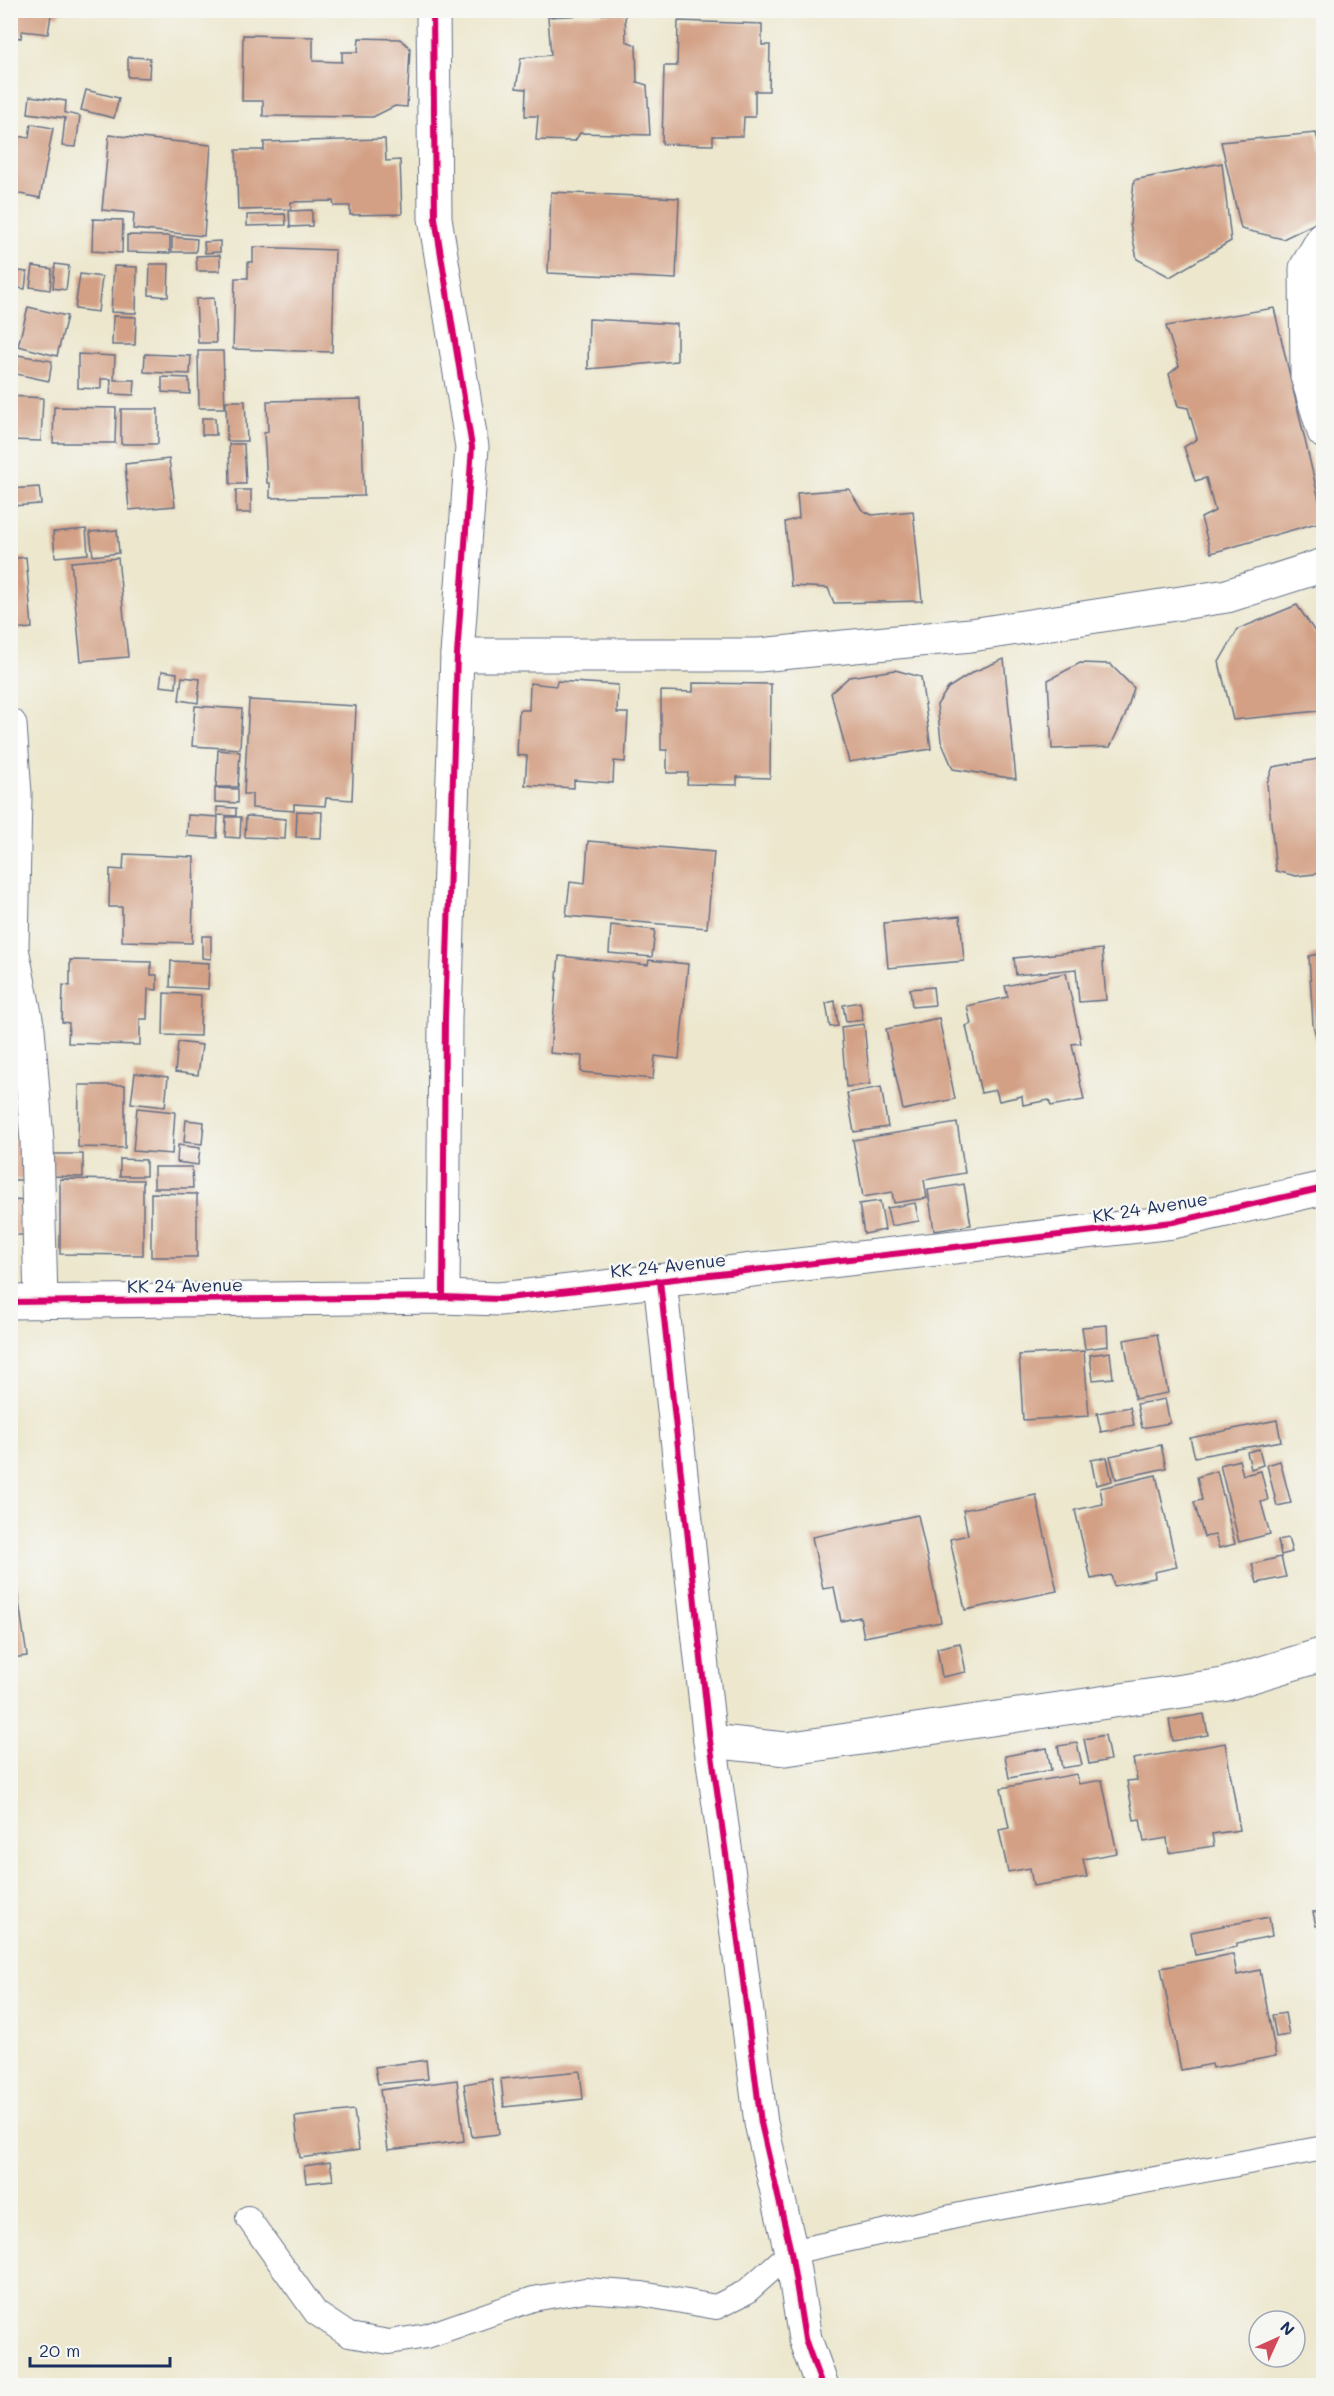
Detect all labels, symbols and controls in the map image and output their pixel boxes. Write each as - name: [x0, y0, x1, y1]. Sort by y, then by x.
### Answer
- street label: KK 24 Avenue: [1091, 1186, 1209, 1228]
- street label: KK 24 Avenue: [609, 1247, 727, 1283]
- street label: KK 24 Avenue: [127, 1272, 243, 1298]
- north arrow: [1247, 2309, 1307, 2369]
- text: N: [1276, 2316, 1300, 2340]
- scale bar: [30, 2330, 170, 2368]
- text: 20 m: [39, 2338, 80, 2362]

